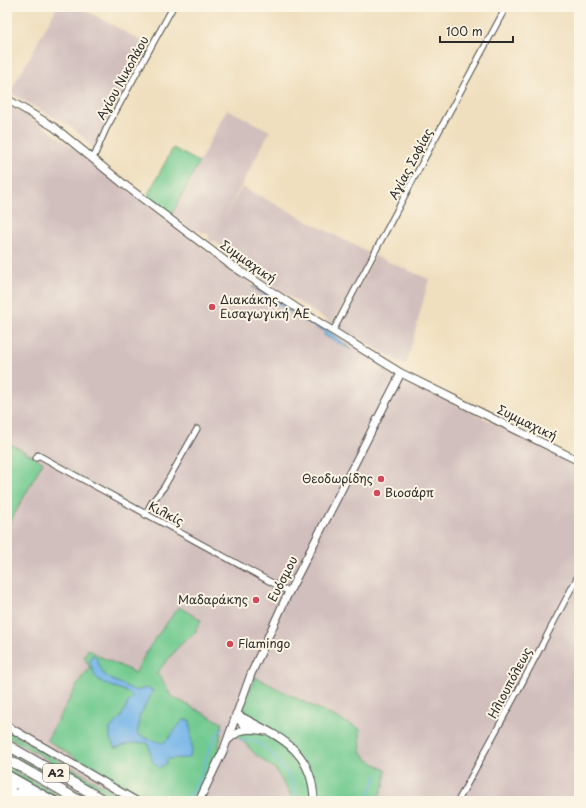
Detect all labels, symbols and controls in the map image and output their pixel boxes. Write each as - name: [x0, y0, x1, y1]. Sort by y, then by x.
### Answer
- scale bar: [440, 18, 513, 44]
- text: 100 m: [446, 22, 483, 40]
- street label: Αγίου Νικολάου: [92, 32, 153, 123]
- street label: Αγίας Σοφίας: [384, 125, 436, 202]
- street label: Συμμαχική: [217, 235, 280, 287]
- place label: Διακάκης Εισαγωγική ΑΕ: [220, 290, 310, 322]
- marker: Διακάκης Εισαγωγική ΑΕ: [207, 302, 217, 312]
- street label: Συμμαχική: [495, 400, 560, 444]
- place label: Θεοδωρίδης: [302, 469, 373, 487]
- marker: Θεοδωρίδης: [376, 474, 386, 484]
- place label: Βιοσάρπ: [385, 483, 434, 501]
- marker: Βιοσάρπ: [372, 488, 382, 498]
- street label: Κιλκίς: [146, 497, 187, 530]
- street label: Ευόσμου: [263, 552, 301, 605]
- place label: Μαδαράκης: [178, 590, 248, 608]
- marker: Μαδαράκης: [251, 595, 261, 605]
- place label: Flamingo: [238, 634, 290, 652]
- marker: Flamingo: [225, 639, 235, 649]
- street label: Ηλιουπόλεως: [483, 644, 535, 721]
- road number: Α2: [43, 764, 69, 782]

